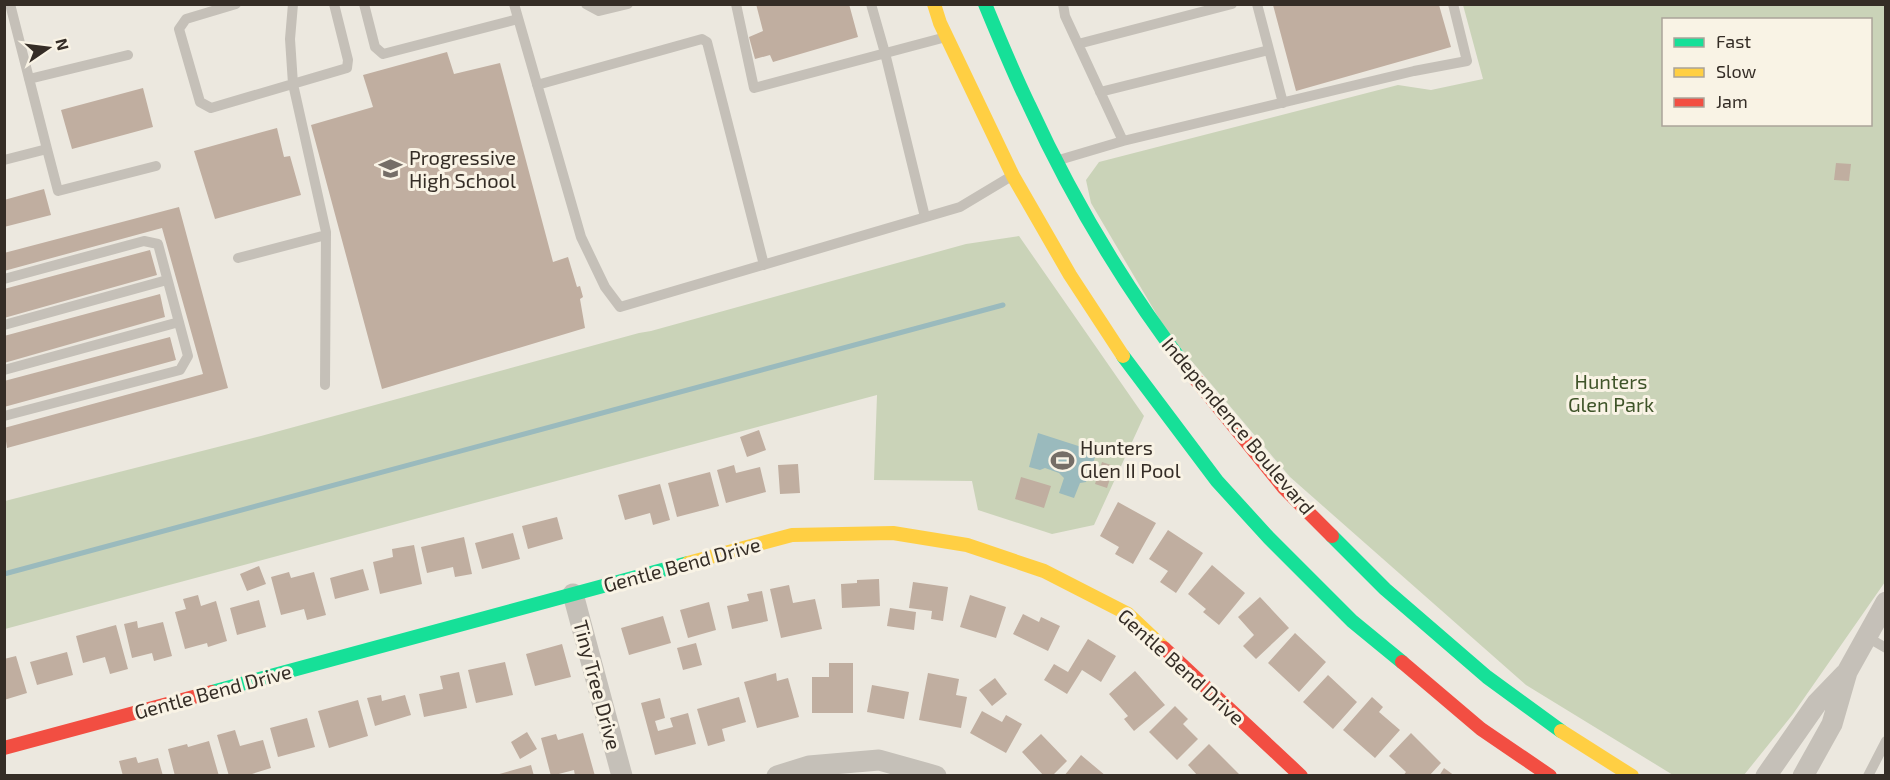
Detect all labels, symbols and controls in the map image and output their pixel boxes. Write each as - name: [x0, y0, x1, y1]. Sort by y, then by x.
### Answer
- north arrow: [18, 18, 78, 78]
- legend: [1662, 18, 1872, 126]
- text: Fast: [1716, 30, 1751, 52]
- text: N: [52, 36, 74, 52]
- text: Slow: [1716, 60, 1757, 82]
- text: Jam: [1716, 90, 1748, 112]
- place label: Progressive High School: [409, 145, 516, 192]
- school or university icon: Progressive High School: [378, 156, 404, 182]
- street label: Independence Boulevard: [1158, 332, 1320, 519]
- park label: Hunters Glen Park: [1568, 369, 1654, 416]
- place label: Hunters Glen II Pool: [1080, 435, 1181, 482]
- sports icon: Hunters Glen II Pool: [1049, 447, 1075, 473]
- street label: Gentle Bend Drive: [600, 531, 763, 597]
- street label: Gentle Bend Drive: [1114, 603, 1250, 729]
- street label: Tiny Tree Drive: [569, 617, 627, 752]
- street label: Gentle Bend Drive: [131, 658, 294, 724]

